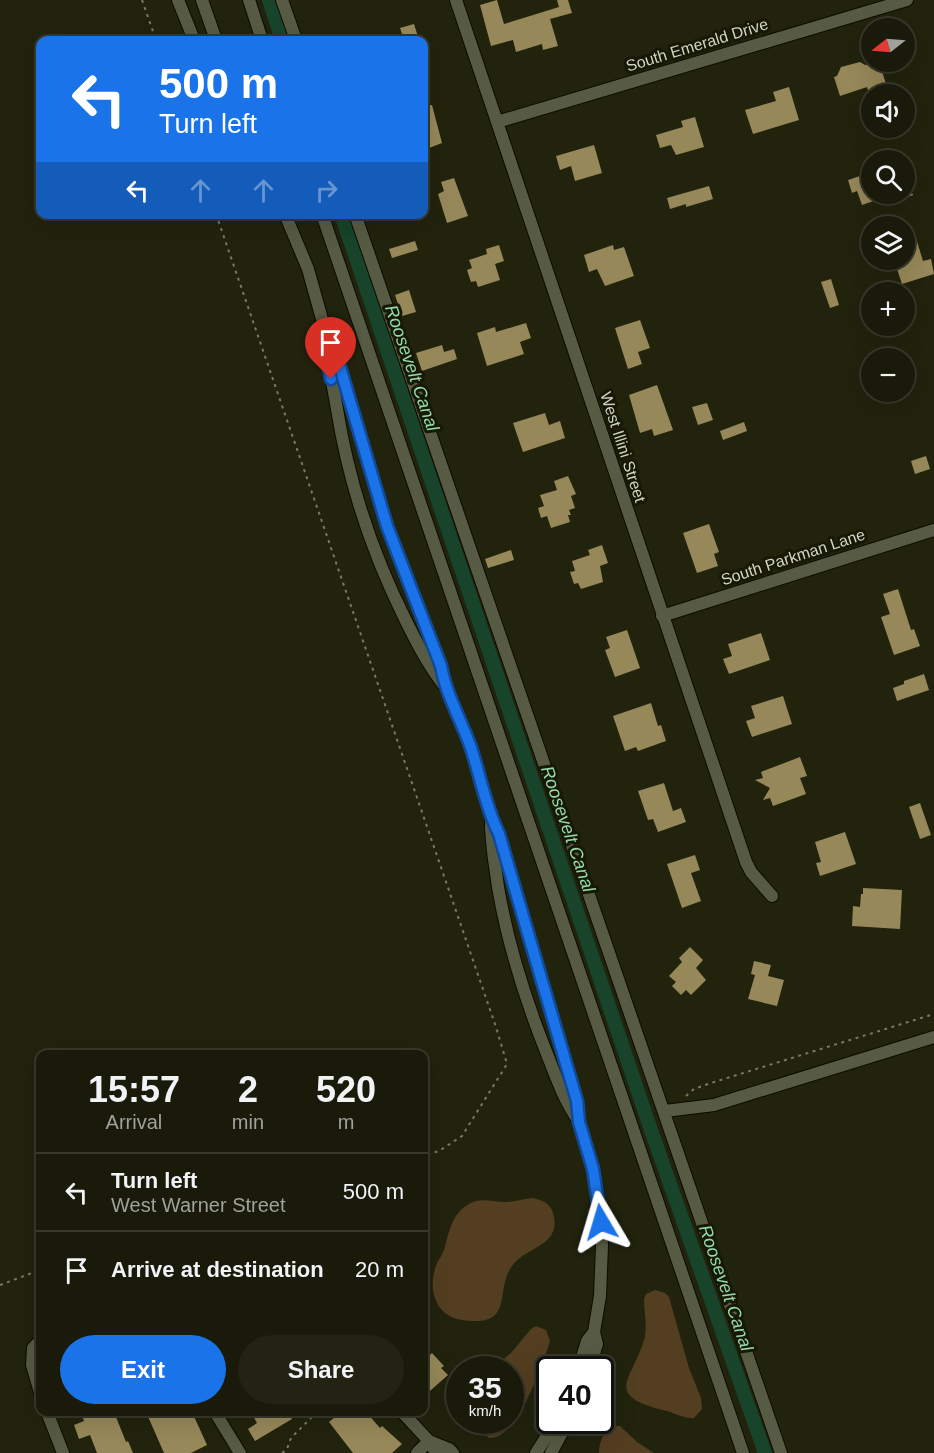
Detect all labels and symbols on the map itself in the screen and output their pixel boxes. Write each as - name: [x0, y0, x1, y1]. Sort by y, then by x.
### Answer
- street label: South Emerald Drive: [624, 15, 770, 75]
- north arrow: [861, 18, 915, 72]
- water label: Roosevelt Canal: [381, 302, 443, 435]
- pin: [305, 317, 356, 379]
- street label: West Illini Street: [597, 390, 649, 505]
- street label: South Parkman Lane: [719, 526, 867, 588]
- water label: Roosevelt Canal: [537, 763, 599, 896]
- position arrow: [569, 1190, 633, 1254]
- water label: Roosevelt Canal: [695, 1222, 757, 1355]
- speed limit sign: 40: [536, 1356, 614, 1434]

